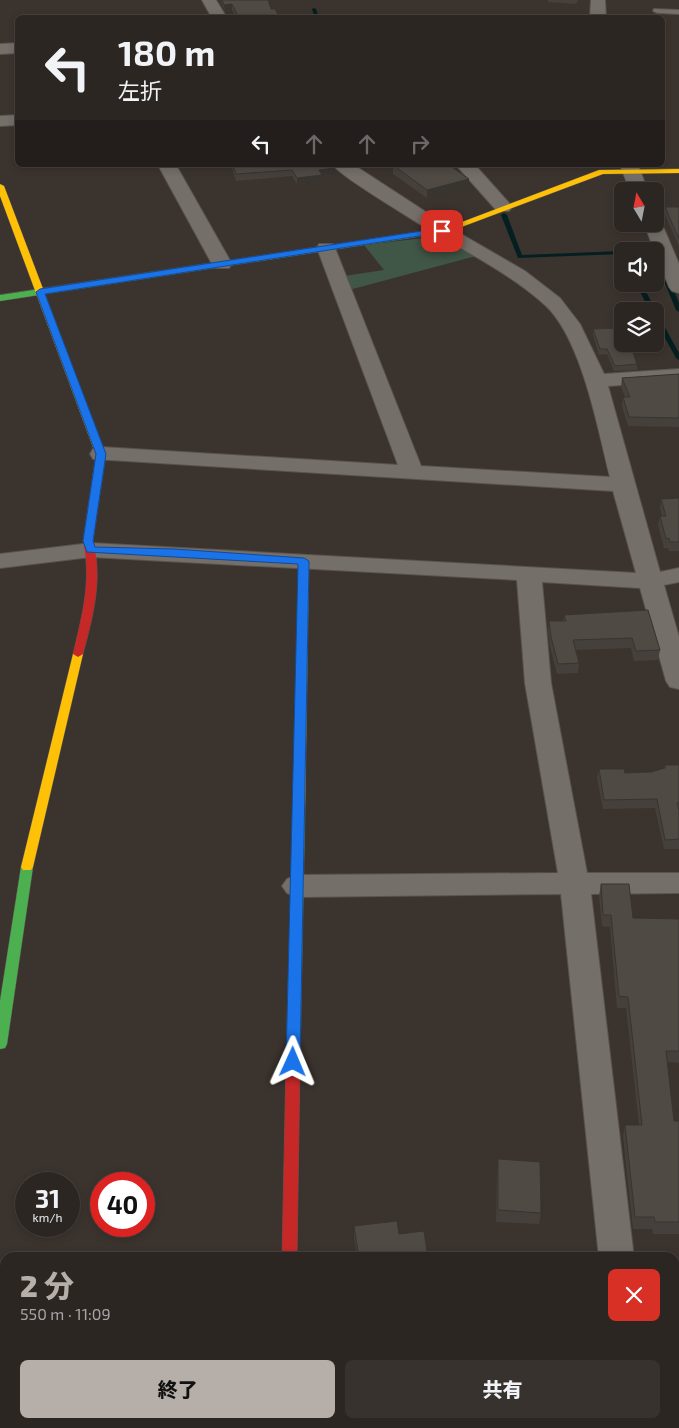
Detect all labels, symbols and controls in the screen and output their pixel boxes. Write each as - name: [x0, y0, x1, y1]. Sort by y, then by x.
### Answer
- text: 180 m: [118, 31, 215, 73]
- icon: left: [35, 35, 100, 100]
- text: 左折: [118, 77, 162, 103]
- icon: left: [247, 130, 275, 158]
- icon: ahead: [300, 130, 328, 158]
- icon: ahead: [353, 130, 381, 158]
- icon: right: [406, 130, 434, 158]
- north arrow: [614, 182, 664, 232]
- map controls: [614, 182, 664, 352]
- pin: [421, 210, 463, 252]
- icon: arrive: [428, 217, 456, 245]
- button: sound: [614, 242, 664, 292]
- button: layers: [614, 302, 664, 352]
- position arrow: [266, 1035, 318, 1087]
- speed limit sign: 40: [90, 1172, 155, 1237]
- text: 31: [35, 1183, 60, 1213]
- text: km/h: [33, 1210, 62, 1224]
- text: 2 分: [20, 1267, 74, 1303]
- button: close: [608, 1269, 660, 1321]
- text: 550 m · 11:09: [20, 1304, 111, 1323]
- button: 終了: [20, 1360, 335, 1418]
- button: 共有: [345, 1360, 660, 1418]

